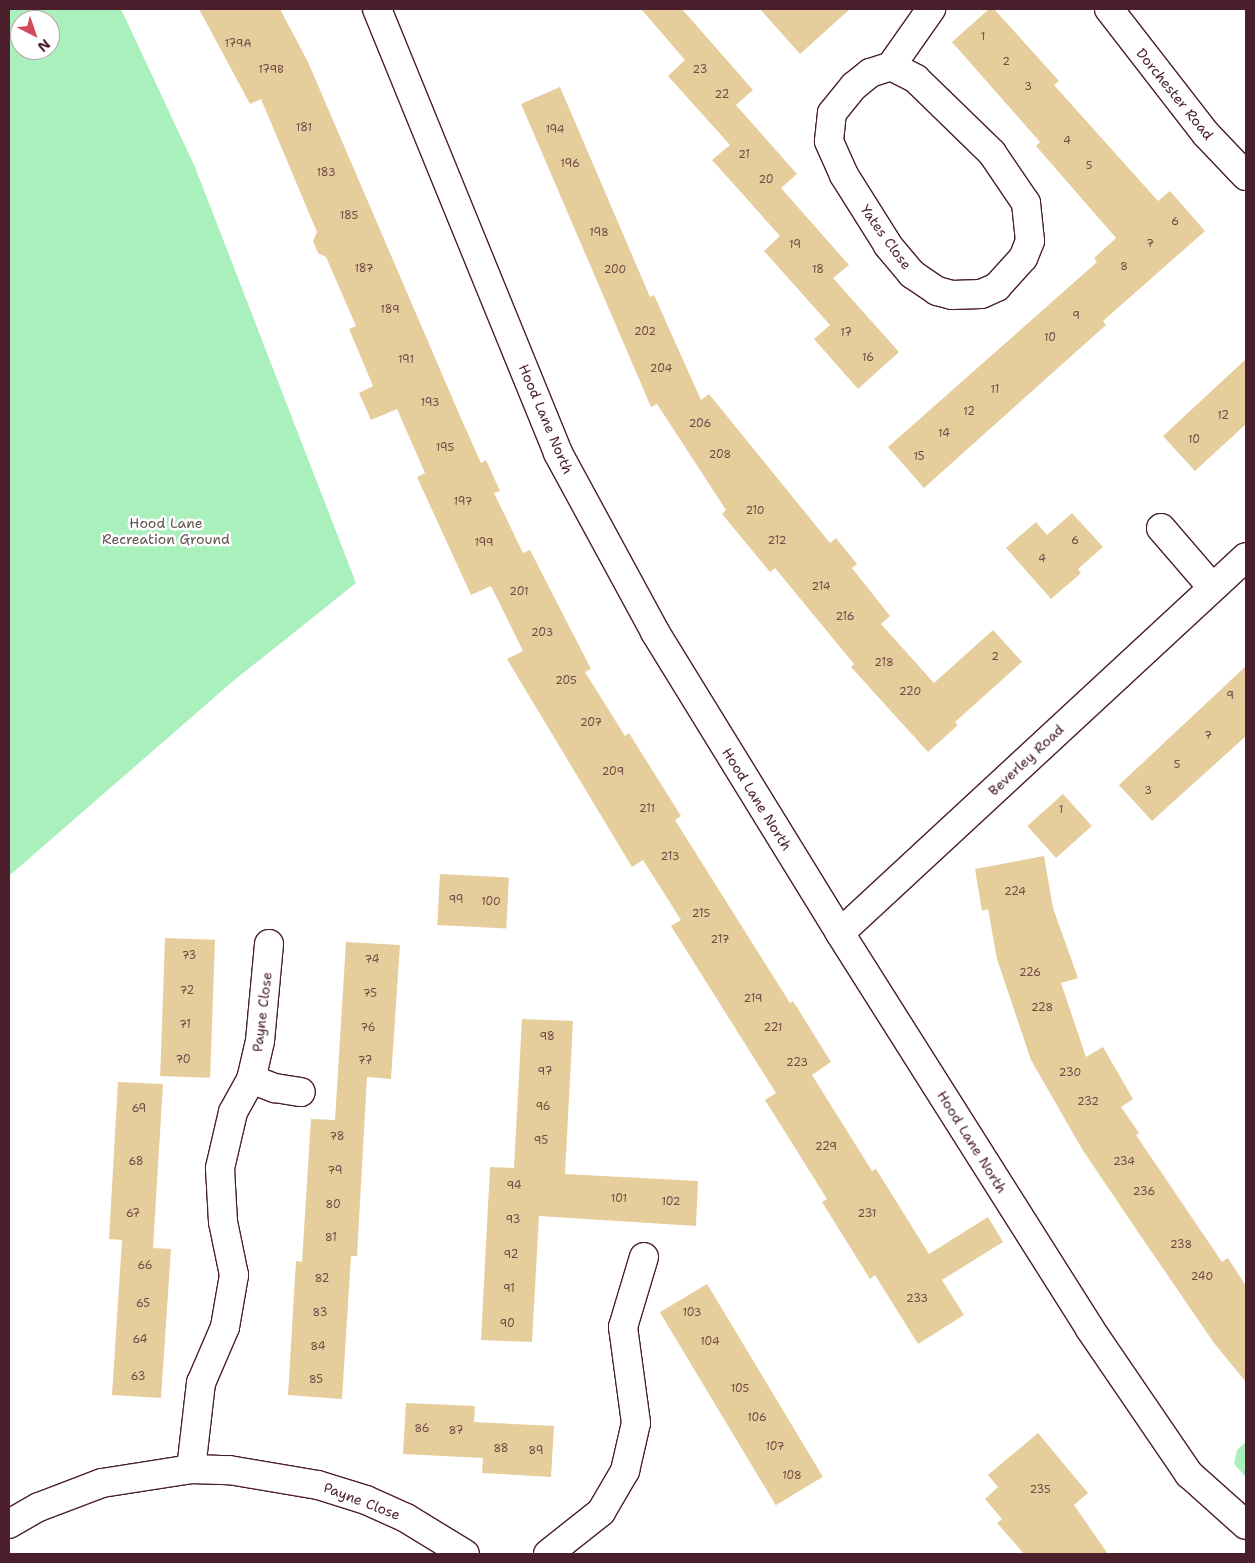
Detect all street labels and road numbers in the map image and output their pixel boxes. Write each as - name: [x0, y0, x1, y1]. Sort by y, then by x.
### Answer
- street label: Dorchester Road: [1133, 45, 1217, 143]
- street label: Yates Close: [857, 201, 915, 273]
- street label: Hood Lane North: [515, 361, 577, 477]
- street label: Beverley Road: [985, 721, 1067, 799]
- street label: Hood Lane North: [719, 745, 795, 853]
- street label: Payne Close: [249, 971, 275, 1053]
- street label: Hood Lane North: [934, 1088, 1010, 1196]
- street label: Payne Close: [321, 1479, 403, 1523]

